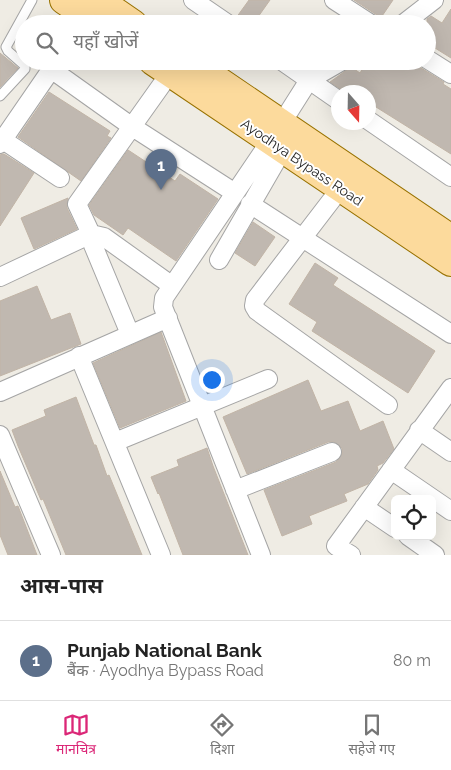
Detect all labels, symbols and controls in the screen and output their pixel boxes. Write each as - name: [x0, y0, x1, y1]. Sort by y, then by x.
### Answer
- search box: [15, 15, 436, 70]
- icon: search: [33, 29, 61, 57]
- text: यहाँ खोजें: [73, 30, 138, 52]
- north arrow: [331, 85, 376, 130]
- street label: Ayodhya Bypass Road: [238, 115, 366, 209]
- pin: 1: [145, 149, 177, 190]
- your location: [199, 367, 225, 393]
- map controls: [391, 495, 436, 540]
- button: locate: [391, 495, 436, 540]
- text: आस-पास: [20, 573, 103, 598]
- text: Punjab National Bank: [67, 639, 262, 661]
- text: 1: [32, 651, 40, 670]
- text: 80 m: [393, 651, 431, 670]
- text: बैंक · Ayodhya Bypass Road: [67, 661, 264, 680]
- tab: मानचित्र: [56, 711, 96, 760]
- tab: दिशा: [208, 711, 236, 760]
- tab: सहेजे गए: [348, 711, 395, 760]

